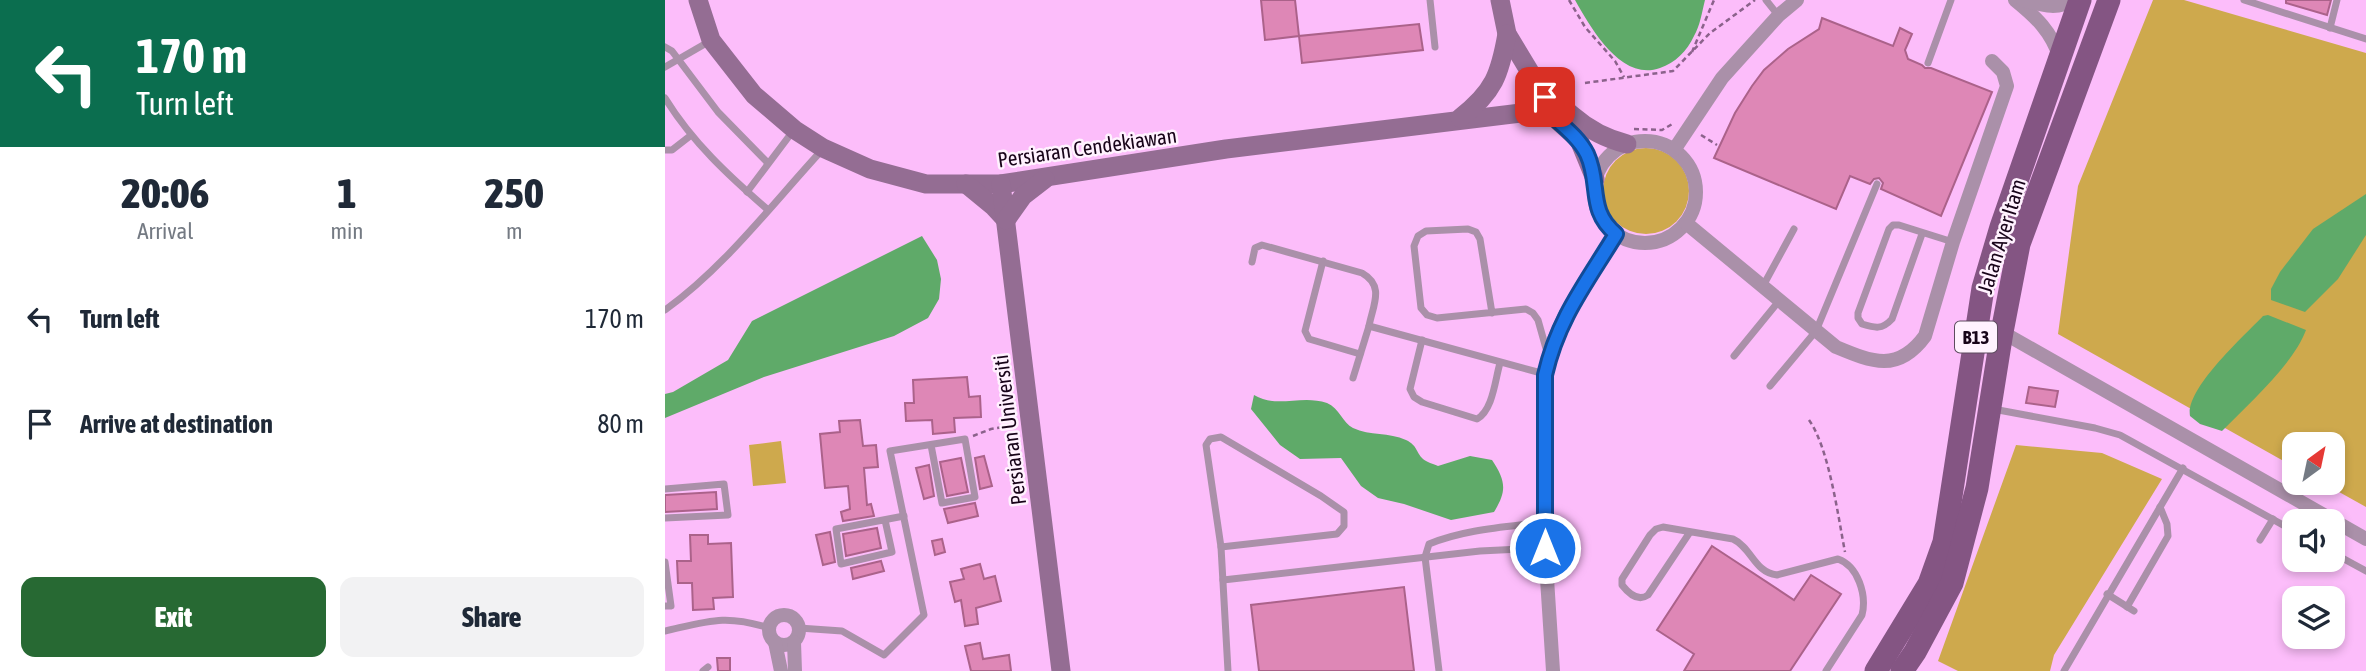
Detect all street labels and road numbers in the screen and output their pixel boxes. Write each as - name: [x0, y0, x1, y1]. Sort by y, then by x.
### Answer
- street label: Persiaran Cendekiawan: [996, 123, 1178, 171]
- street label: Jalan Ayer Itam: [1972, 176, 2030, 296]
- road number: B13: [1955, 322, 1997, 352]
- street label: Persiaran Universiti: [988, 354, 1030, 506]

